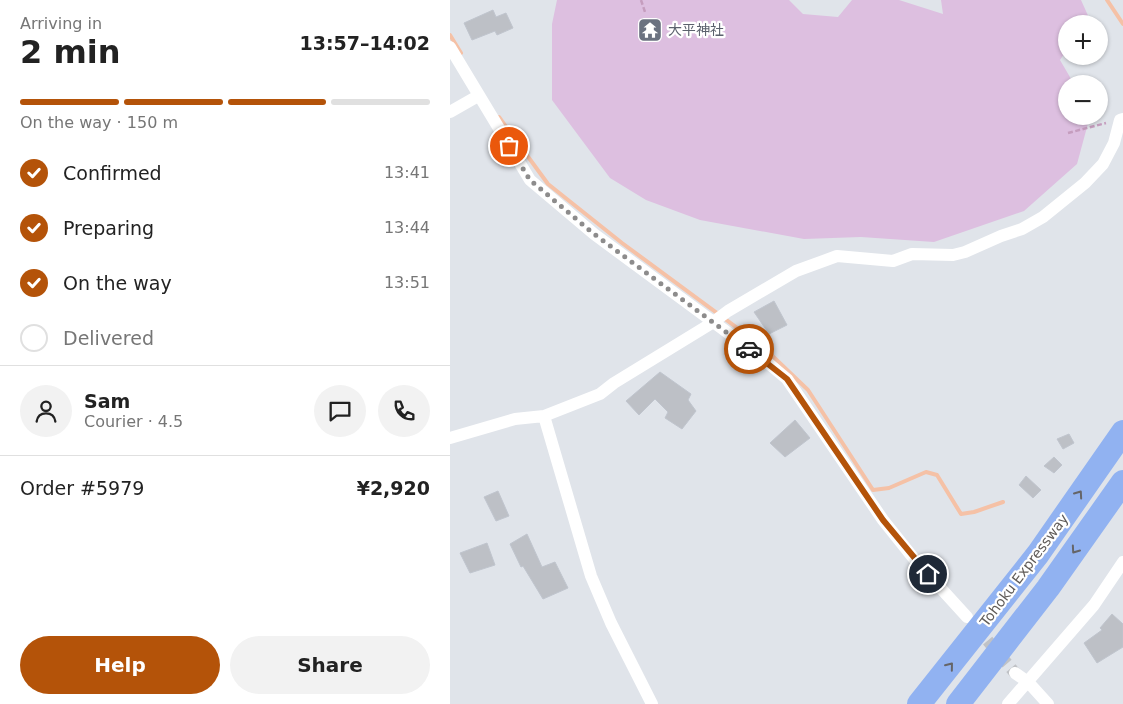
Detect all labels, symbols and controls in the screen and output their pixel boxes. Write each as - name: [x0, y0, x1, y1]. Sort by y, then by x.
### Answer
- text: Arriving in: [20, 14, 102, 33]
- map controls: [1058, 15, 1108, 125]
- button: +: [1058, 15, 1108, 65]
- temple icon: 大平神社: [637, 17, 663, 43]
- place label: 大平神社: [668, 22, 724, 38]
- text: 13:57–14:02: [300, 32, 430, 54]
- text: 2 min: [20, 33, 121, 71]
- button: −: [1058, 75, 1108, 125]
- text: On the way · 150 m: [20, 113, 178, 132]
- pin: [488, 125, 530, 167]
- icon: bag: [495, 132, 523, 160]
- icon: check: [20, 159, 48, 187]
- text: Confirmed: [63, 162, 162, 184]
- text: 13:41: [384, 163, 430, 182]
- icon: check: [20, 214, 48, 242]
- text: Preparing: [63, 217, 154, 239]
- text: 13:44: [384, 218, 430, 237]
- icon: check: [20, 269, 48, 297]
- text: On the way: [63, 272, 172, 294]
- text: 13:51: [384, 273, 430, 292]
- courier: [724, 324, 774, 374]
- text: Delivered: [63, 327, 154, 349]
- icon: car: [735, 335, 763, 363]
- button: person: [20, 385, 72, 437]
- button: chat: [314, 385, 366, 437]
- button: phone: [378, 385, 430, 437]
- text: Sam: [84, 390, 130, 412]
- text: Courier · 4.5: [84, 412, 183, 431]
- text: Order #5979: [20, 477, 144, 499]
- text: ¥2,920: [357, 477, 430, 499]
- one-way arrow: [1073, 491, 1082, 500]
- street label: Tohoku Expressway: [976, 511, 1071, 630]
- one-way arrow: [1072, 545, 1081, 554]
- pin: [907, 553, 949, 595]
- icon: home: [914, 560, 942, 588]
- button: Help: [20, 636, 220, 694]
- button: Share: [230, 636, 430, 694]
- one-way arrow: [945, 663, 953, 672]

